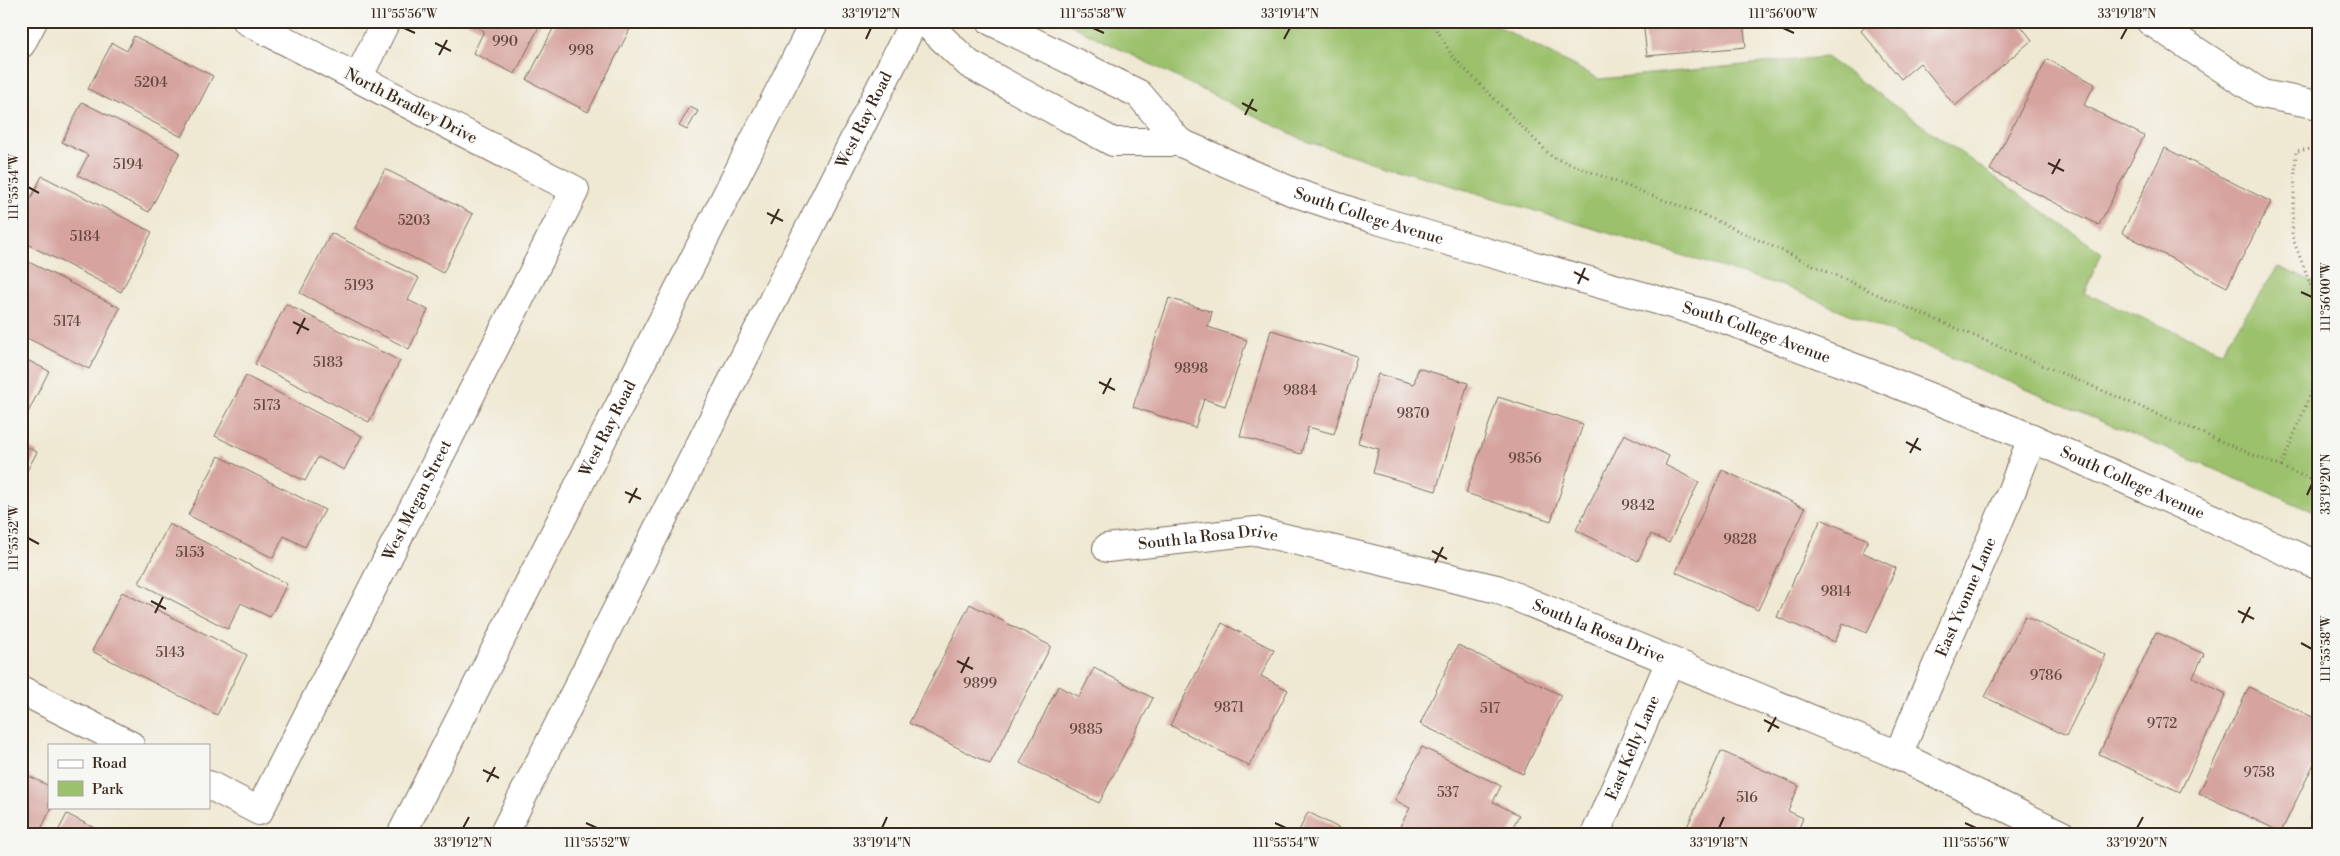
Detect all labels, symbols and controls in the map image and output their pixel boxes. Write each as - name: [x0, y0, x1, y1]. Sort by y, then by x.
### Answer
- text: 111°55'56"W: [371, 7, 438, 22]
- text: 33°19'12"N: [842, 7, 900, 22]
- text: 111°55'58"W: [1060, 7, 1127, 22]
- text: 33°19'14"N: [1261, 7, 1319, 22]
- text: 111°56'00"W: [1749, 7, 1818, 22]
- text: 33°19'18"N: [2098, 7, 2156, 22]
- house number: 990: [492, 33, 518, 51]
- house number: 998: [568, 42, 594, 60]
- street label: North Bradley Drive: [341, 64, 481, 148]
- street label: West Ray Road: [831, 68, 897, 172]
- house number: 5204: [134, 74, 168, 92]
- text: 111°55'54"W: [7, 153, 22, 220]
- house number: 5194: [113, 156, 143, 174]
- street label: South College Avenue: [1291, 183, 1446, 249]
- house number: 5203: [398, 212, 431, 230]
- house number: 5184: [70, 228, 100, 246]
- text: 111°56'00"W: [2319, 262, 2334, 331]
- house number: 5193: [344, 277, 374, 295]
- street label: South College Avenue: [1680, 298, 1833, 368]
- house number: 5174: [53, 313, 81, 331]
- house number: 5183: [313, 354, 343, 372]
- house number: 9898: [1174, 360, 1208, 378]
- street label: West Ray Road: [574, 377, 641, 481]
- house number: 9884: [1283, 382, 1317, 400]
- house number: 5173: [253, 397, 281, 415]
- house number: 9870: [1397, 405, 1429, 423]
- street label: West Megan Street: [378, 436, 456, 565]
- street label: South College Avenue: [2057, 442, 2208, 524]
- house number: 9856: [1508, 450, 1542, 468]
- text: 33°19'20"N: [2319, 454, 2334, 514]
- house number: 9842: [1621, 497, 1655, 515]
- text: 111°55'52"W: [7, 504, 22, 571]
- street label: South la Rosa Drive: [1137, 521, 1280, 554]
- house number: 9828: [1723, 531, 1757, 549]
- street label: East Yvonne Lane: [1931, 534, 2001, 660]
- house number: 5153: [175, 544, 205, 562]
- house number: 9814: [1821, 583, 1851, 601]
- street label: South la Rosa Drive: [1530, 595, 1668, 667]
- text: 111°55'58"W: [2319, 615, 2334, 682]
- house number: 5143: [155, 644, 185, 662]
- house number: 9786: [2030, 667, 2063, 685]
- house number: 9899: [963, 675, 997, 693]
- street label: East Kelly Lane: [1601, 692, 1664, 803]
- house number: 9871: [1214, 699, 1244, 717]
- house number: 517: [1480, 700, 1500, 718]
- house number: 9772: [2147, 715, 2177, 733]
- house number: 9885: [1069, 721, 1103, 739]
- legend: [48, 744, 210, 808]
- text: Road: [92, 754, 127, 773]
- house number: 9758: [2243, 764, 2275, 782]
- text: Park: [92, 780, 124, 799]
- house number: 537: [1437, 784, 1459, 802]
- house number: 516: [1736, 789, 1758, 807]
- text: 33°19'12"N: [434, 836, 492, 851]
- text: 111°55'52"W: [564, 836, 631, 851]
- text: 33°19'14"N: [853, 836, 911, 851]
- text: 111°55'54"W: [1253, 836, 1320, 851]
- text: 33°19'18"N: [1690, 836, 1748, 851]
- text: 111°55'56"W: [1943, 836, 2010, 851]
- text: 33°19'20"N: [2107, 836, 2167, 851]

